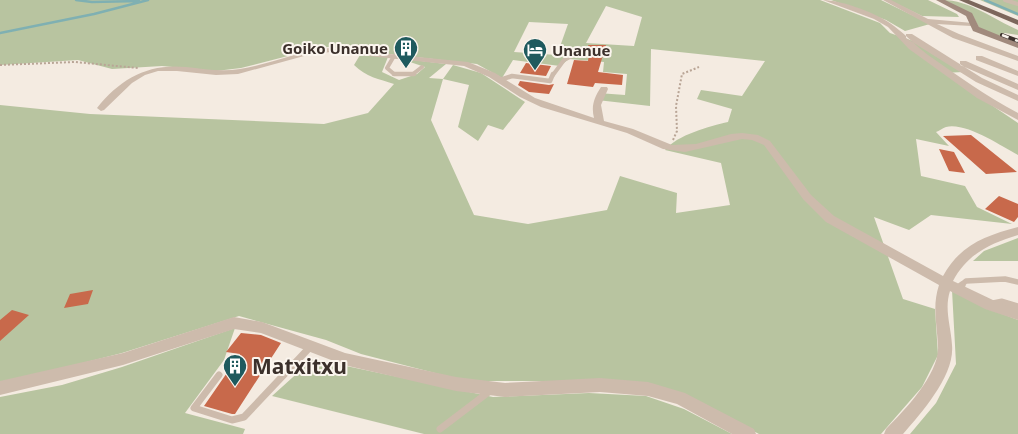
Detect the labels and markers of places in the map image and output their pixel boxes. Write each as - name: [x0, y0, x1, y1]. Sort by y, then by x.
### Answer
- building icon: Goiko Unanue: [393, 35, 419, 69]
- hotel icon: Unanue: [522, 37, 548, 71]
- place label: Goiko Unanue: [282, 38, 388, 58]
- place label: Unanue: [552, 40, 611, 60]
- place label: Matxitxu: [252, 352, 347, 380]
- building icon: Matxitxu: [222, 353, 248, 387]

